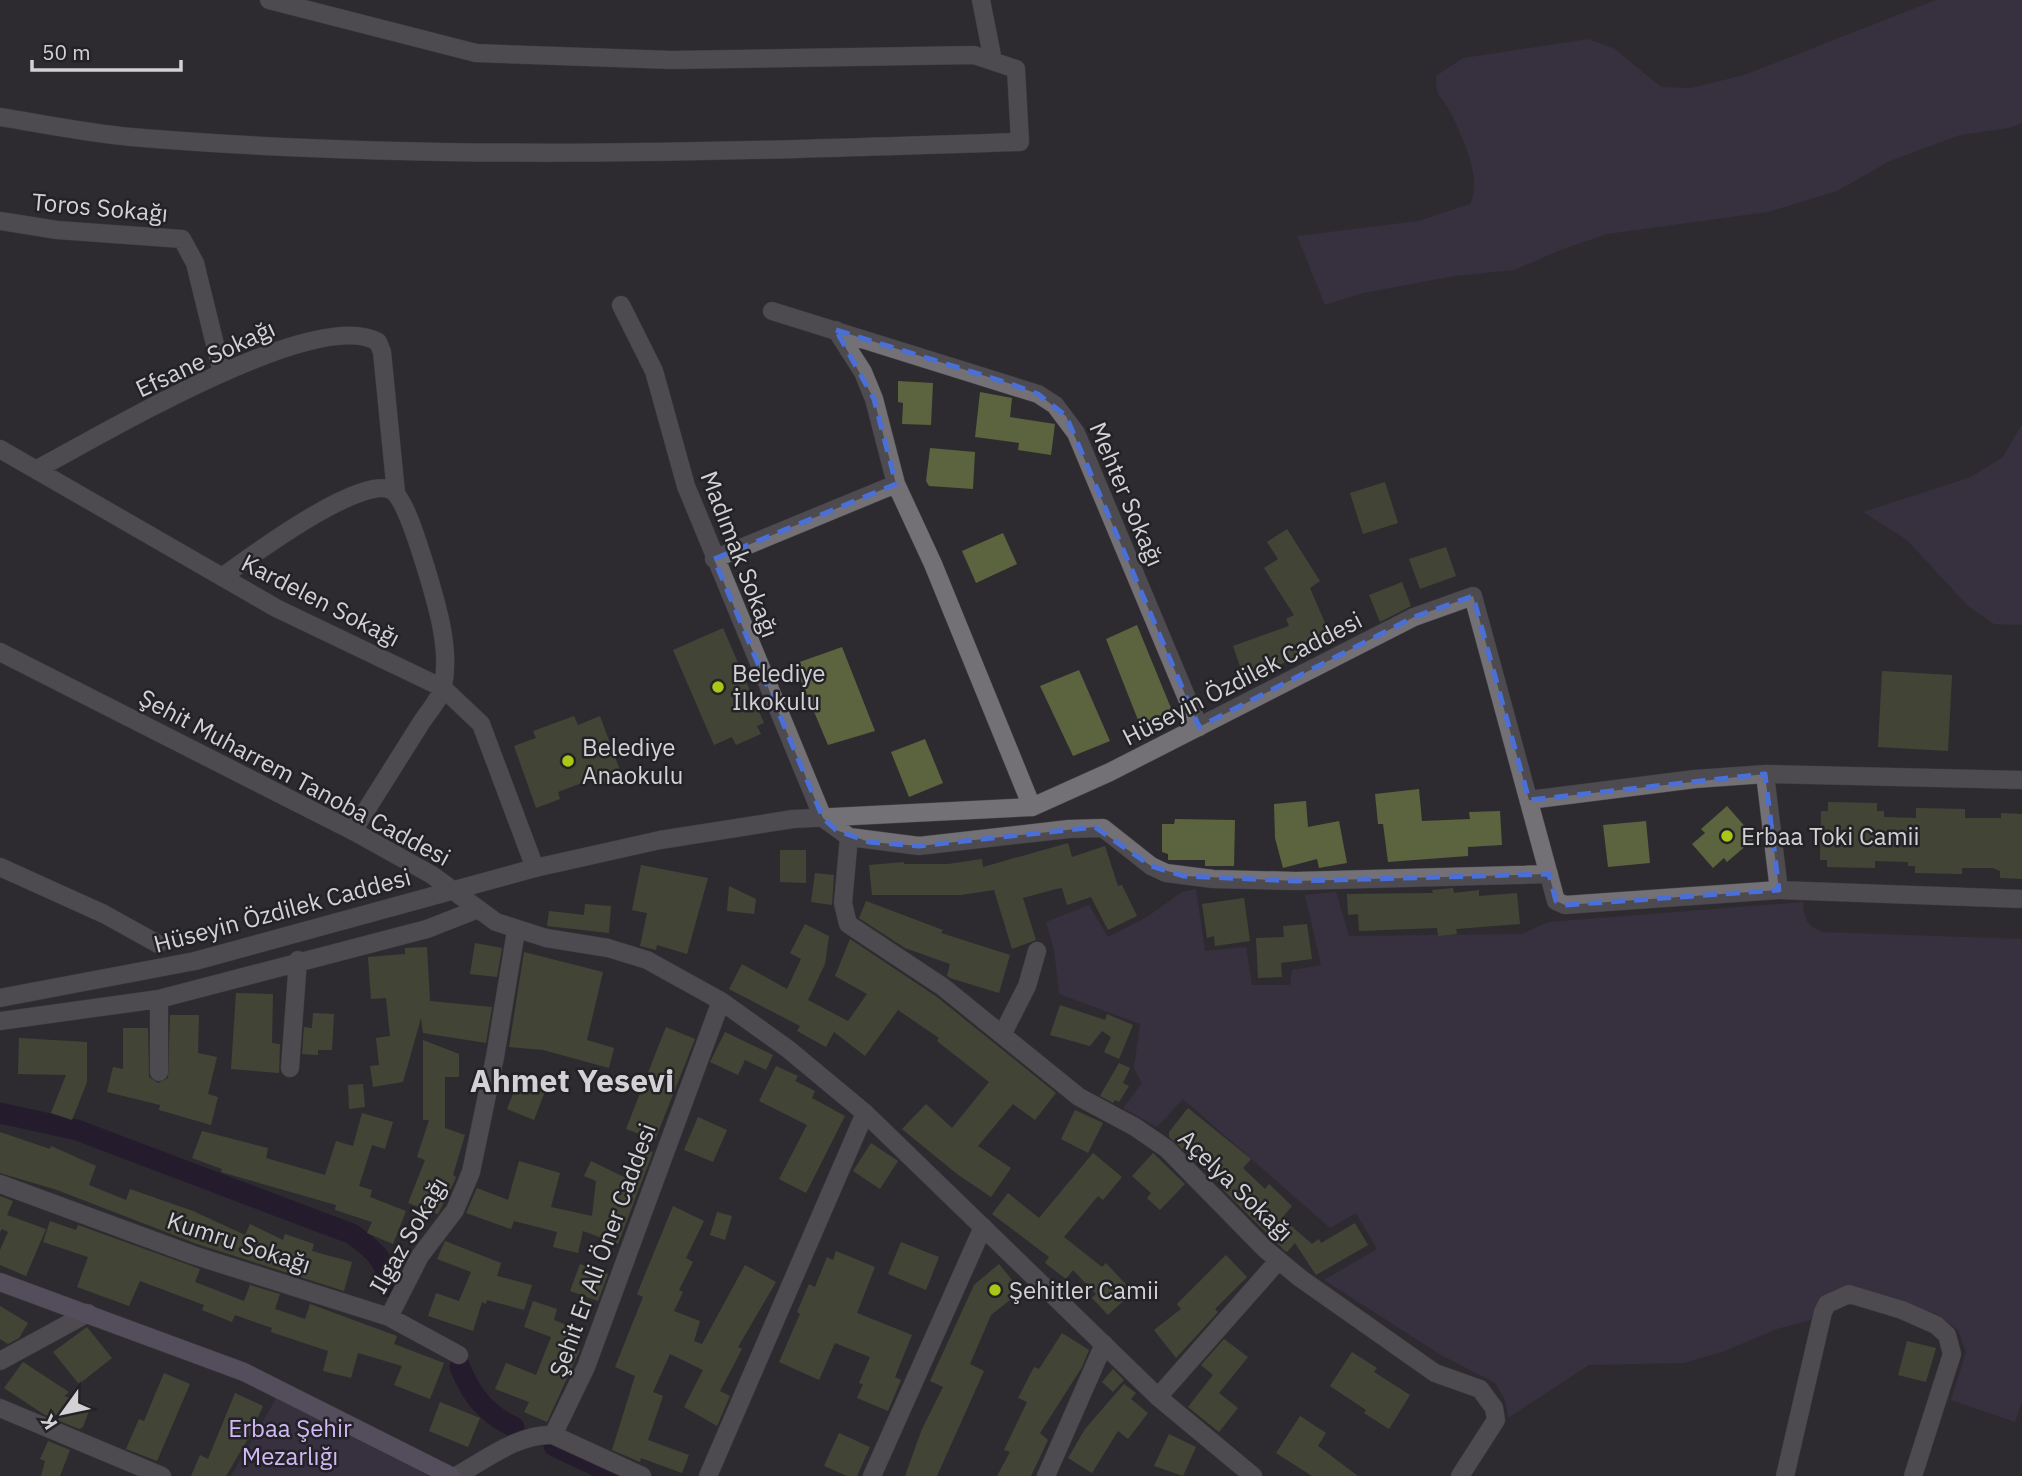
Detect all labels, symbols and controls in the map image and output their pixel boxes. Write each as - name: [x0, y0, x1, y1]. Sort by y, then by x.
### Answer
- scale bar: [32, 28, 180, 72]
- text: 50 m: [42, 38, 91, 66]
- street label: Toros Sokağı: [31, 185, 169, 229]
- street label: Efsane Sokağı: [130, 312, 280, 404]
- street label: Mehter Sokağı: [1082, 417, 1172, 571]
- street label: Madımak Sokağı: [694, 466, 786, 642]
- street label: Kardelen Sokağı: [236, 546, 406, 654]
- street label: Hüseyin Özdilek Caddesi: [1117, 604, 1367, 752]
- place label: Belediye İlkokulu: [732, 657, 826, 717]
- marker: Belediye İlkokulu: [710, 679, 726, 695]
- street label: Şehit Muharrem Tanoba Caddesi: [134, 681, 456, 873]
- place label: Belediye Anaokulu: [582, 731, 683, 791]
- marker: Belediye Anaokulu: [560, 753, 576, 769]
- place label: Erbaa Toki Camii: [1741, 820, 1920, 852]
- marker: Erbaa Toki Camii: [1719, 828, 1735, 844]
- street label: Hüseyin Özdilek Caddesi: [150, 860, 414, 960]
- district label: Ahmet Yesevi: [470, 1059, 674, 1101]
- street label: Şehit Er Ali Öner Caddesi: [541, 1119, 663, 1381]
- street label: Açelya Sokağı: [1172, 1122, 1300, 1248]
- street label: Ilgaz Sokağı: [362, 1171, 454, 1299]
- street label: Kumru Sokağı: [163, 1204, 315, 1280]
- place label: Şehitler Camii: [1009, 1274, 1159, 1306]
- marker: Şehitler Camii: [987, 1282, 1003, 1298]
- north arrow: [28, 1378, 98, 1448]
- text: K: [35, 1410, 62, 1434]
- park label: Erbaa Şehir Mezarlığı: [228, 1412, 352, 1472]

